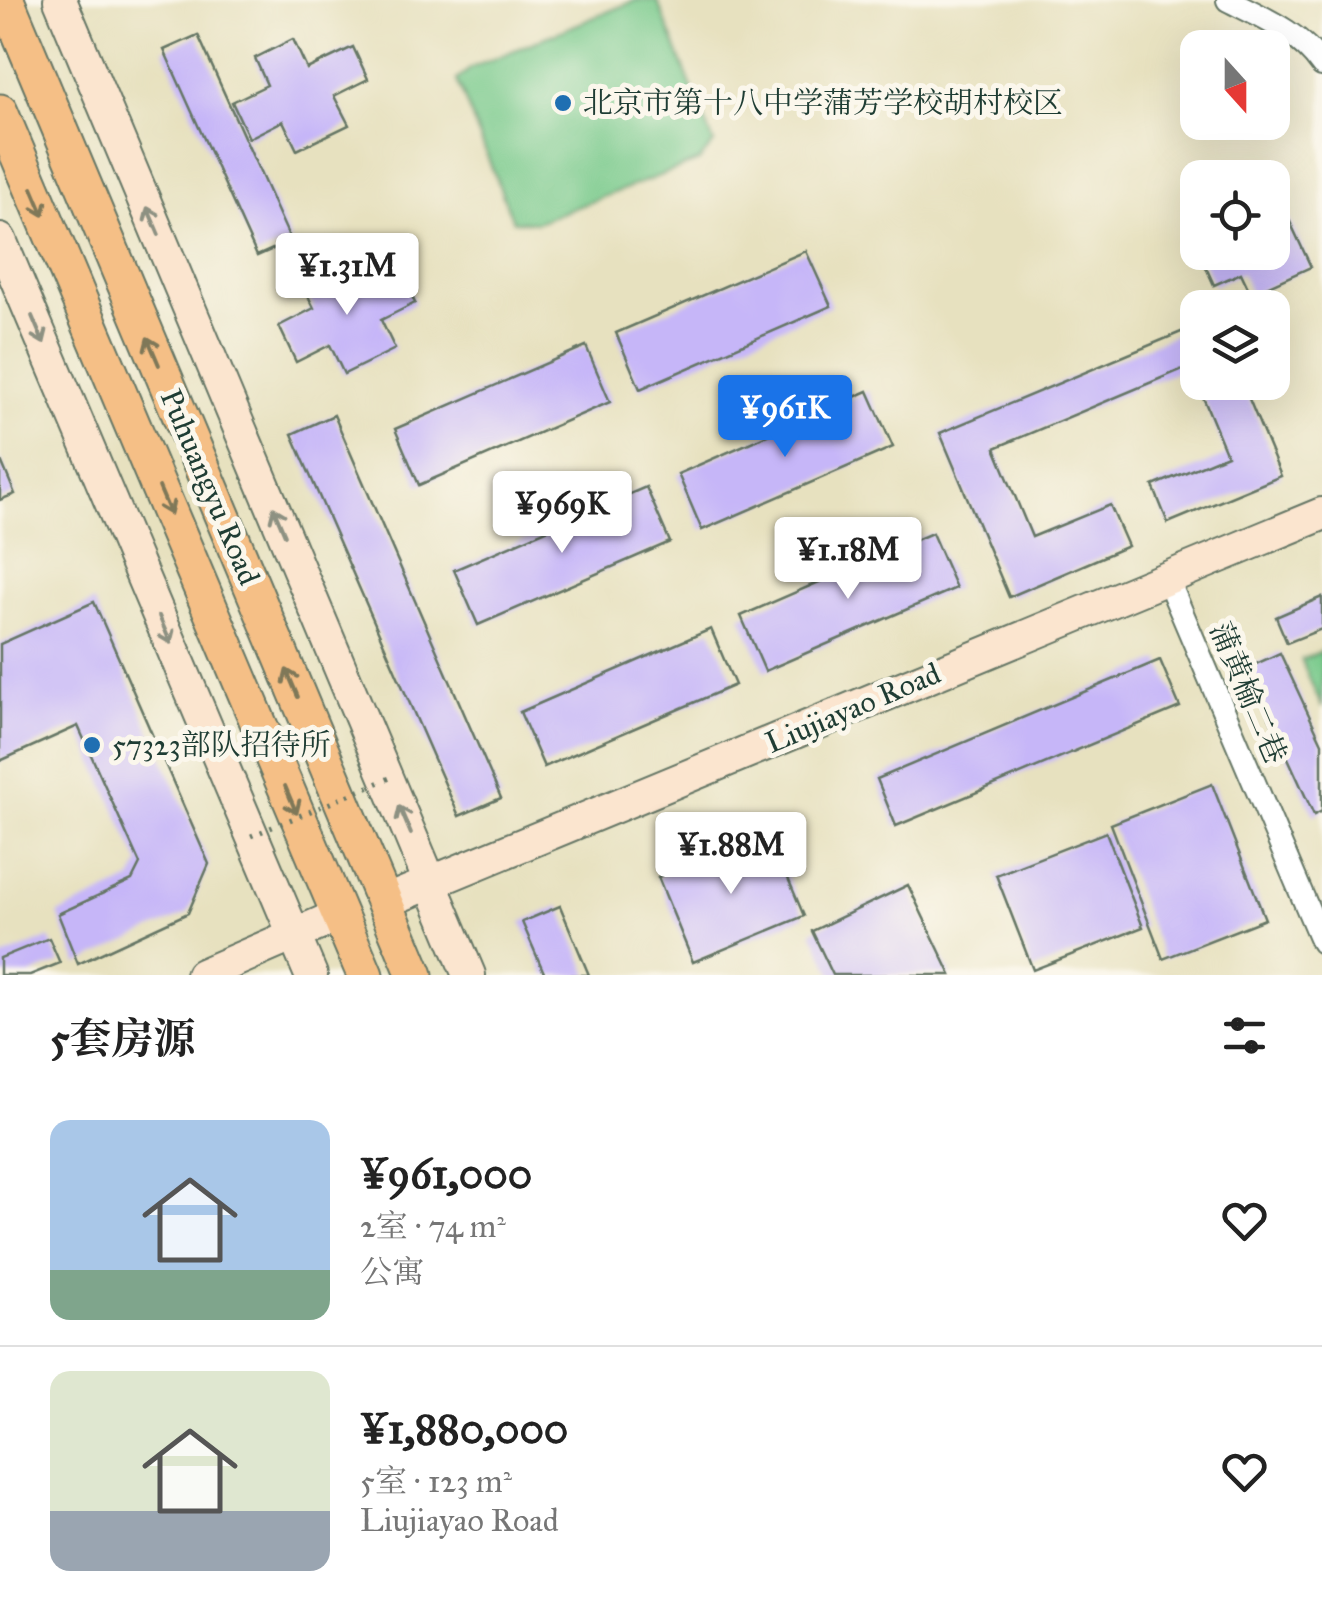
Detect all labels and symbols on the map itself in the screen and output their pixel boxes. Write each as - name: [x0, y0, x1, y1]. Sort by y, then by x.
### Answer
- north arrow: [1180, 30, 1290, 140]
- place label: 北京市第十八中学蒲芳学校胡村校区: [583, 85, 1063, 121]
- marker: 北京市第十八中学蒲芳学校胡村校区: [552, 92, 574, 114]
- one-way arrow: [30, 186, 48, 217]
- one-way arrow: [142, 206, 160, 237]
- pin: ¥1.31M: [266, 233, 428, 318]
- one-way arrow: [30, 314, 48, 345]
- one-way arrow: [143, 336, 161, 367]
- pin: ¥961K: [715, 375, 855, 460]
- street label: Puhuangyu Road: [153, 384, 267, 590]
- pin: ¥969K: [492, 471, 632, 556]
- one-way arrow: [157, 485, 175, 516]
- one-way arrow: [269, 506, 287, 537]
- pin: ¥1.18M: [767, 517, 929, 602]
- one-way arrow: [157, 614, 175, 644]
- street label: 蒲黄榆二巷: [1202, 617, 1294, 769]
- street label: Liujiayao Road: [760, 655, 946, 761]
- one-way arrow: [282, 668, 300, 699]
- place label: 57323部队招待所: [112, 727, 331, 763]
- marker: 57323部队招待所: [81, 734, 103, 756]
- one-way arrow: [283, 785, 301, 815]
- one-way arrow: [395, 805, 413, 836]
- pin: ¥1.88M: [650, 812, 812, 897]

